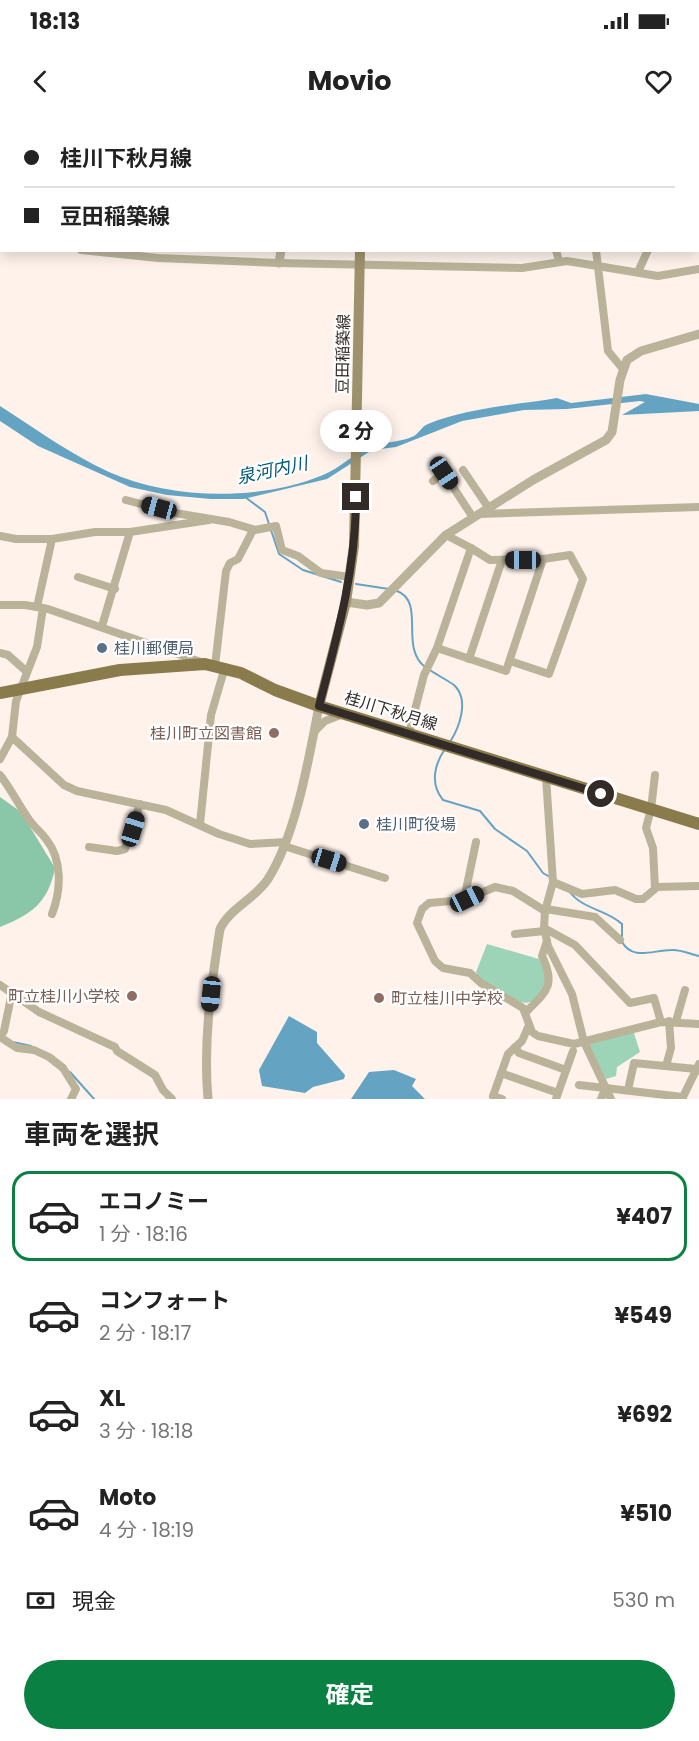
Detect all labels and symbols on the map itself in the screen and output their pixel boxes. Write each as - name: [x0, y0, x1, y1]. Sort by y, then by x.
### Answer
- street label: 豆田稲築線: [331, 314, 355, 394]
- callout: 2 分: [320, 410, 392, 452]
- water label: 泉河内川: [234, 450, 312, 490]
- car: [426, 453, 462, 493]
- route end: [342, 483, 369, 510]
- car: [139, 495, 179, 521]
- car: [505, 551, 541, 569]
- place label: 桂川郵便局: [114, 637, 194, 660]
- marker: 桂川郵便局: [95, 641, 109, 655]
- street label: 桂川下秋月線: [342, 686, 440, 736]
- place label: 桂川町立図書館: [150, 722, 262, 745]
- marker: 桂川町立図書館: [267, 726, 281, 740]
- route start: [587, 780, 614, 807]
- car: [119, 809, 147, 849]
- place label: 桂川町役場: [376, 813, 456, 836]
- marker: 桂川町役場: [357, 817, 371, 831]
- car: [309, 846, 349, 874]
- car: [447, 883, 487, 915]
- car: [200, 975, 222, 1013]
- place label: 町立桂川小学校: [8, 985, 120, 1008]
- place label: 町立桂川中学校: [391, 987, 503, 1010]
- marker: 町立桂川小学校: [125, 989, 139, 1003]
- marker: 町立桂川中学校: [372, 991, 386, 1005]

